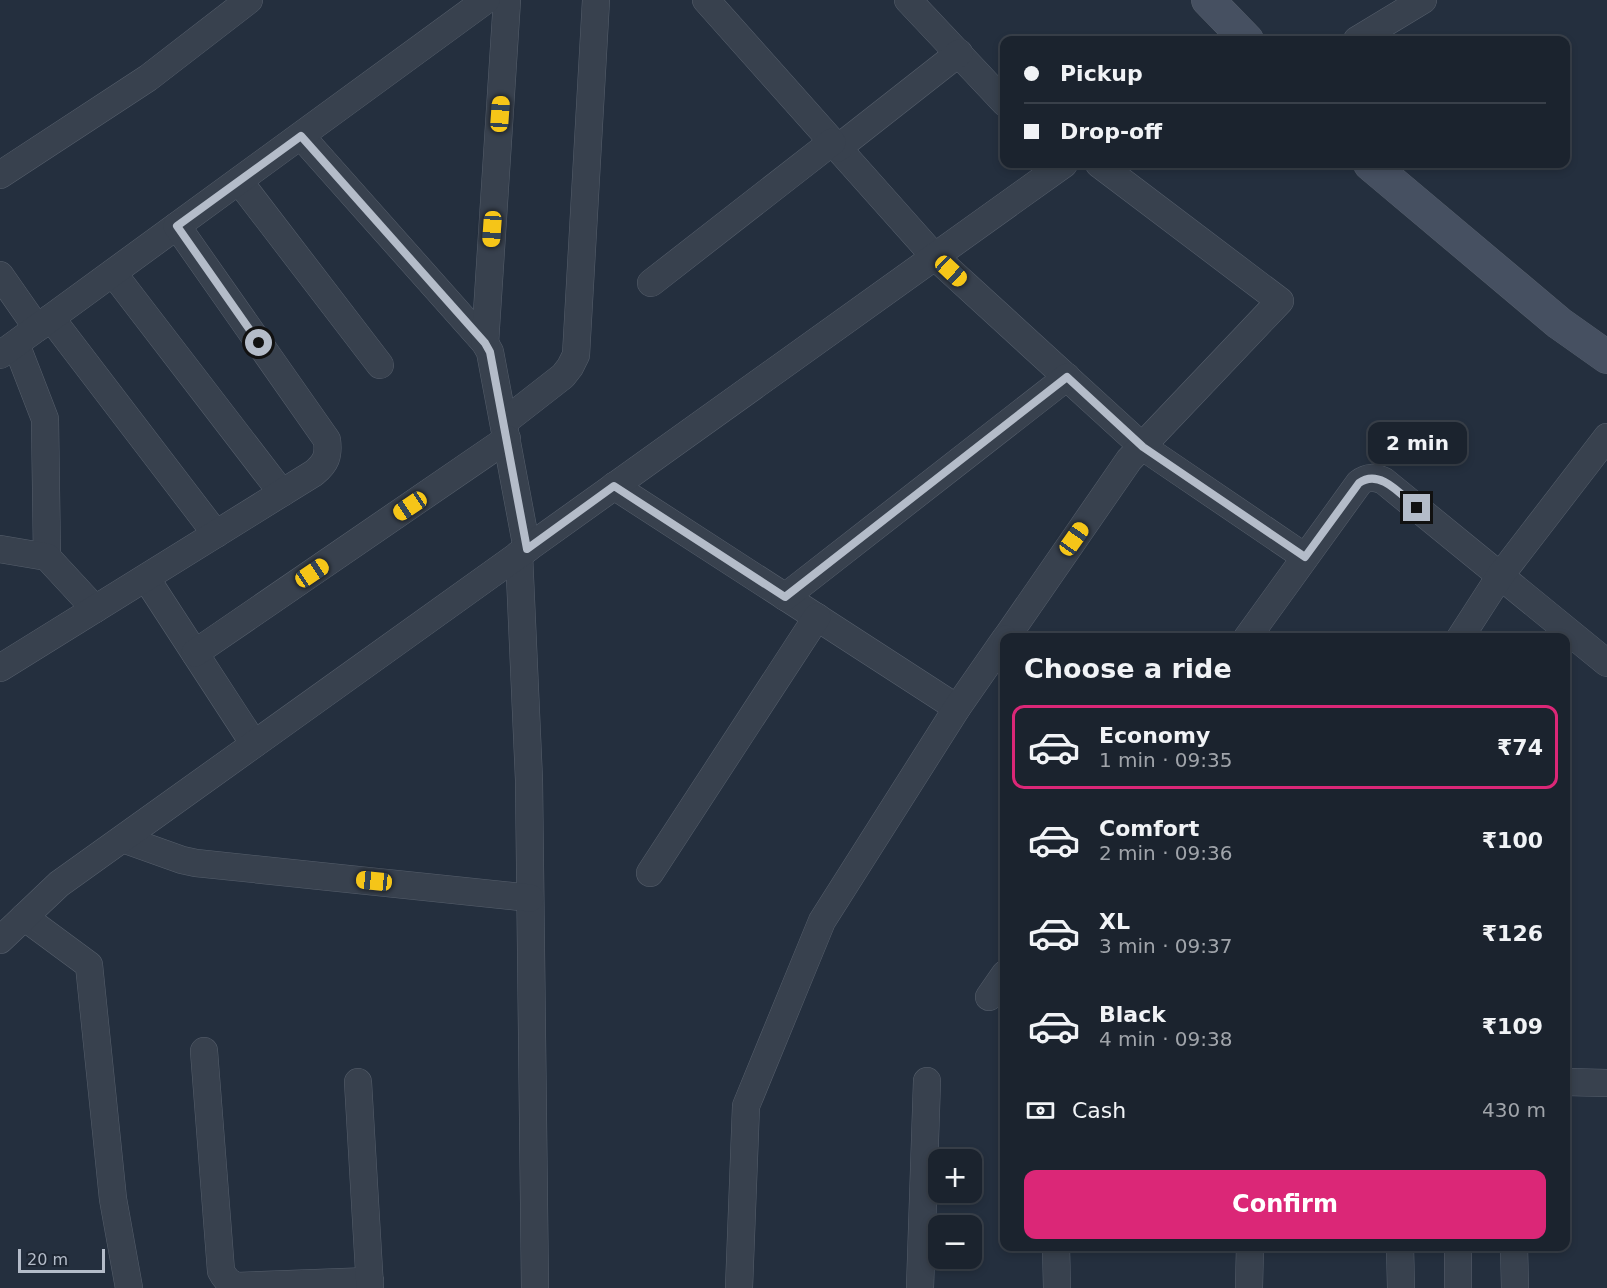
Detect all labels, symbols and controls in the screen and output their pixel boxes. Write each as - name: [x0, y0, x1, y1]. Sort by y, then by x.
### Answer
- text: Pickup: [1060, 61, 1143, 86]
- car: [490, 95, 510, 133]
- text: Drop-off: [1060, 119, 1162, 144]
- car: [482, 210, 502, 248]
- car: [932, 252, 970, 290]
- route start: [245, 329, 272, 356]
- callout: 2 min: [1368, 421, 1466, 463]
- text: 2 min: [1386, 431, 1449, 455]
- car: [390, 488, 430, 524]
- route end: [1403, 494, 1430, 521]
- car: [1056, 519, 1092, 559]
- car: [292, 555, 332, 591]
- text: Choose a ride: [1024, 653, 1232, 684]
- icon: car: [1027, 720, 1081, 774]
- text: Economy: [1099, 723, 1210, 748]
- text: ₹74: [1497, 735, 1543, 760]
- text: 1 min · 09:35: [1099, 748, 1233, 772]
- icon: car: [1027, 813, 1081, 867]
- text: Comfort: [1099, 816, 1199, 841]
- text: ₹100: [1482, 828, 1543, 853]
- text: 2 min · 09:36: [1099, 841, 1233, 865]
- car: [355, 870, 393, 892]
- icon: car: [1027, 906, 1081, 960]
- text: XL: [1099, 909, 1130, 934]
- text: ₹126: [1482, 921, 1543, 946]
- text: 3 min · 09:37: [1099, 934, 1233, 958]
- icon: car: [1027, 999, 1081, 1053]
- text: Black: [1099, 1002, 1166, 1027]
- text: ₹109: [1482, 1014, 1543, 1039]
- text: 4 min · 09:38: [1099, 1027, 1233, 1051]
- icon: cash: [1024, 1094, 1057, 1127]
- text: Cash: [1072, 1098, 1126, 1123]
- text: 430 m: [1482, 1098, 1546, 1122]
- map controls: [928, 1149, 982, 1269]
- button: +: [928, 1149, 982, 1203]
- button: Confirm: [1024, 1170, 1546, 1239]
- button: −: [928, 1215, 982, 1269]
- scale bar: [18, 1246, 105, 1274]
- text: 20 m: [27, 1250, 68, 1269]

